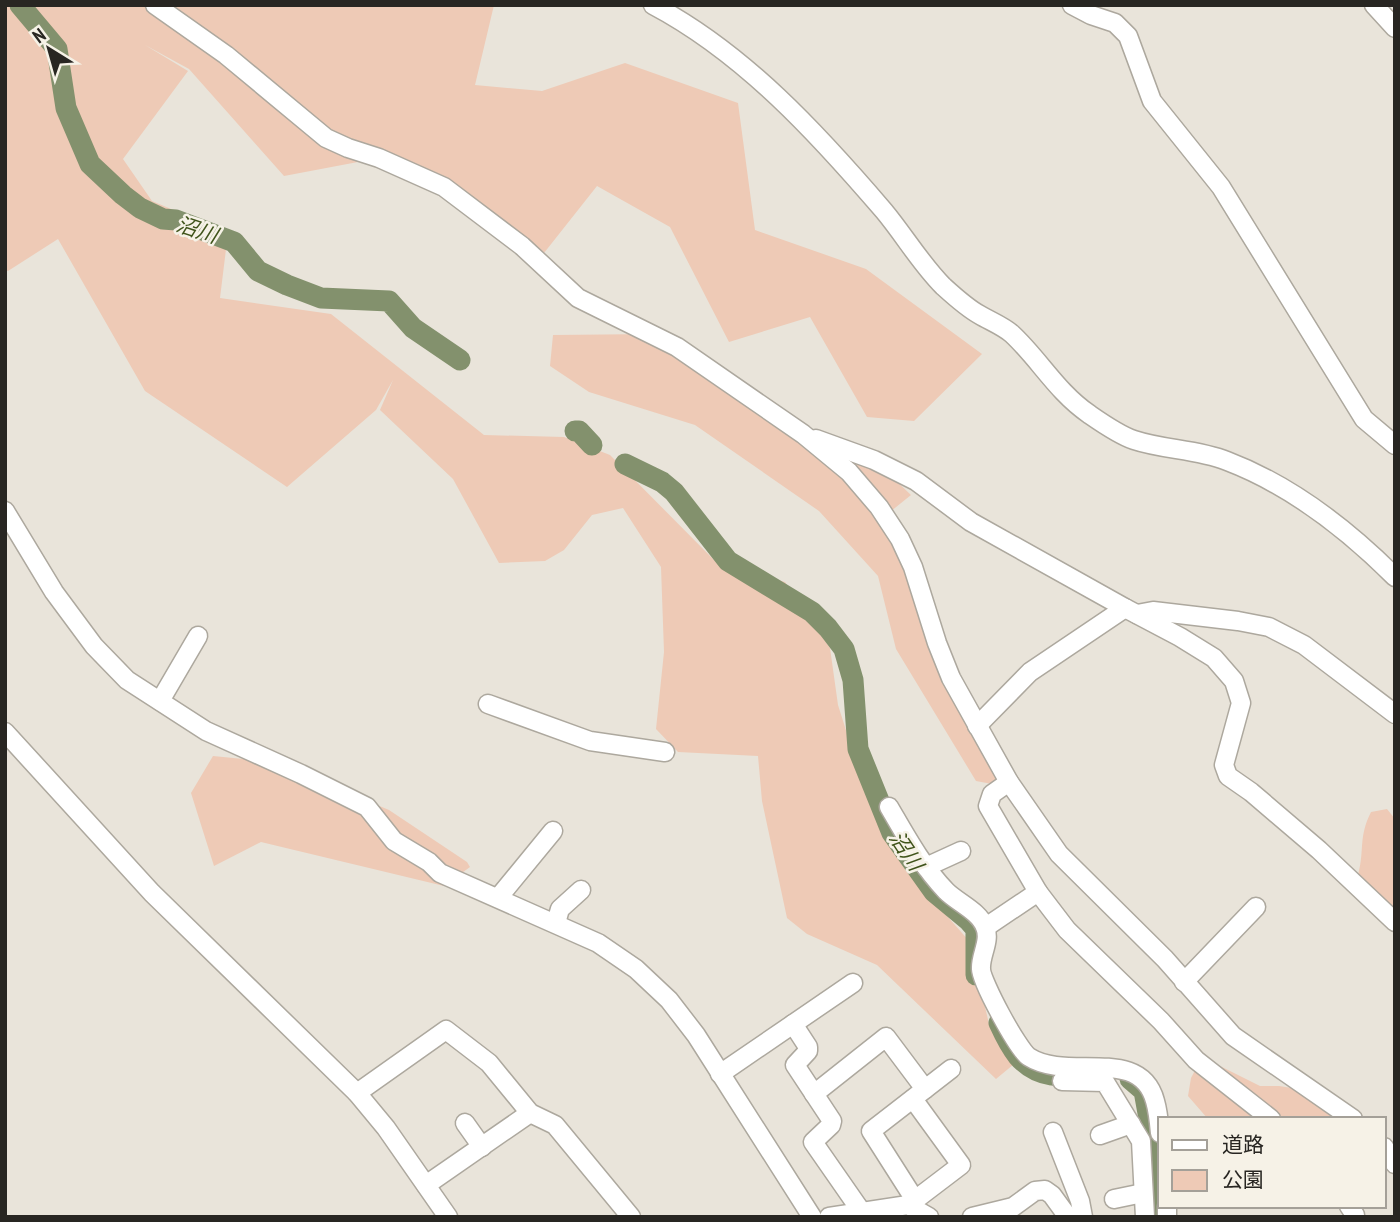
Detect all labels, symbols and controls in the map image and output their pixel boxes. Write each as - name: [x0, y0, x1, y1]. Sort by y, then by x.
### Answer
- north arrow: [14, 14, 84, 84]
- text: N: [27, 23, 50, 48]
- water label: 沼川: [173, 210, 223, 249]
- water label: 沼川: [883, 826, 930, 877]
- legend: [1158, 1117, 1386, 1208]
- text: 道路: [1222, 1131, 1264, 1158]
- text: 公園: [1222, 1166, 1264, 1193]

